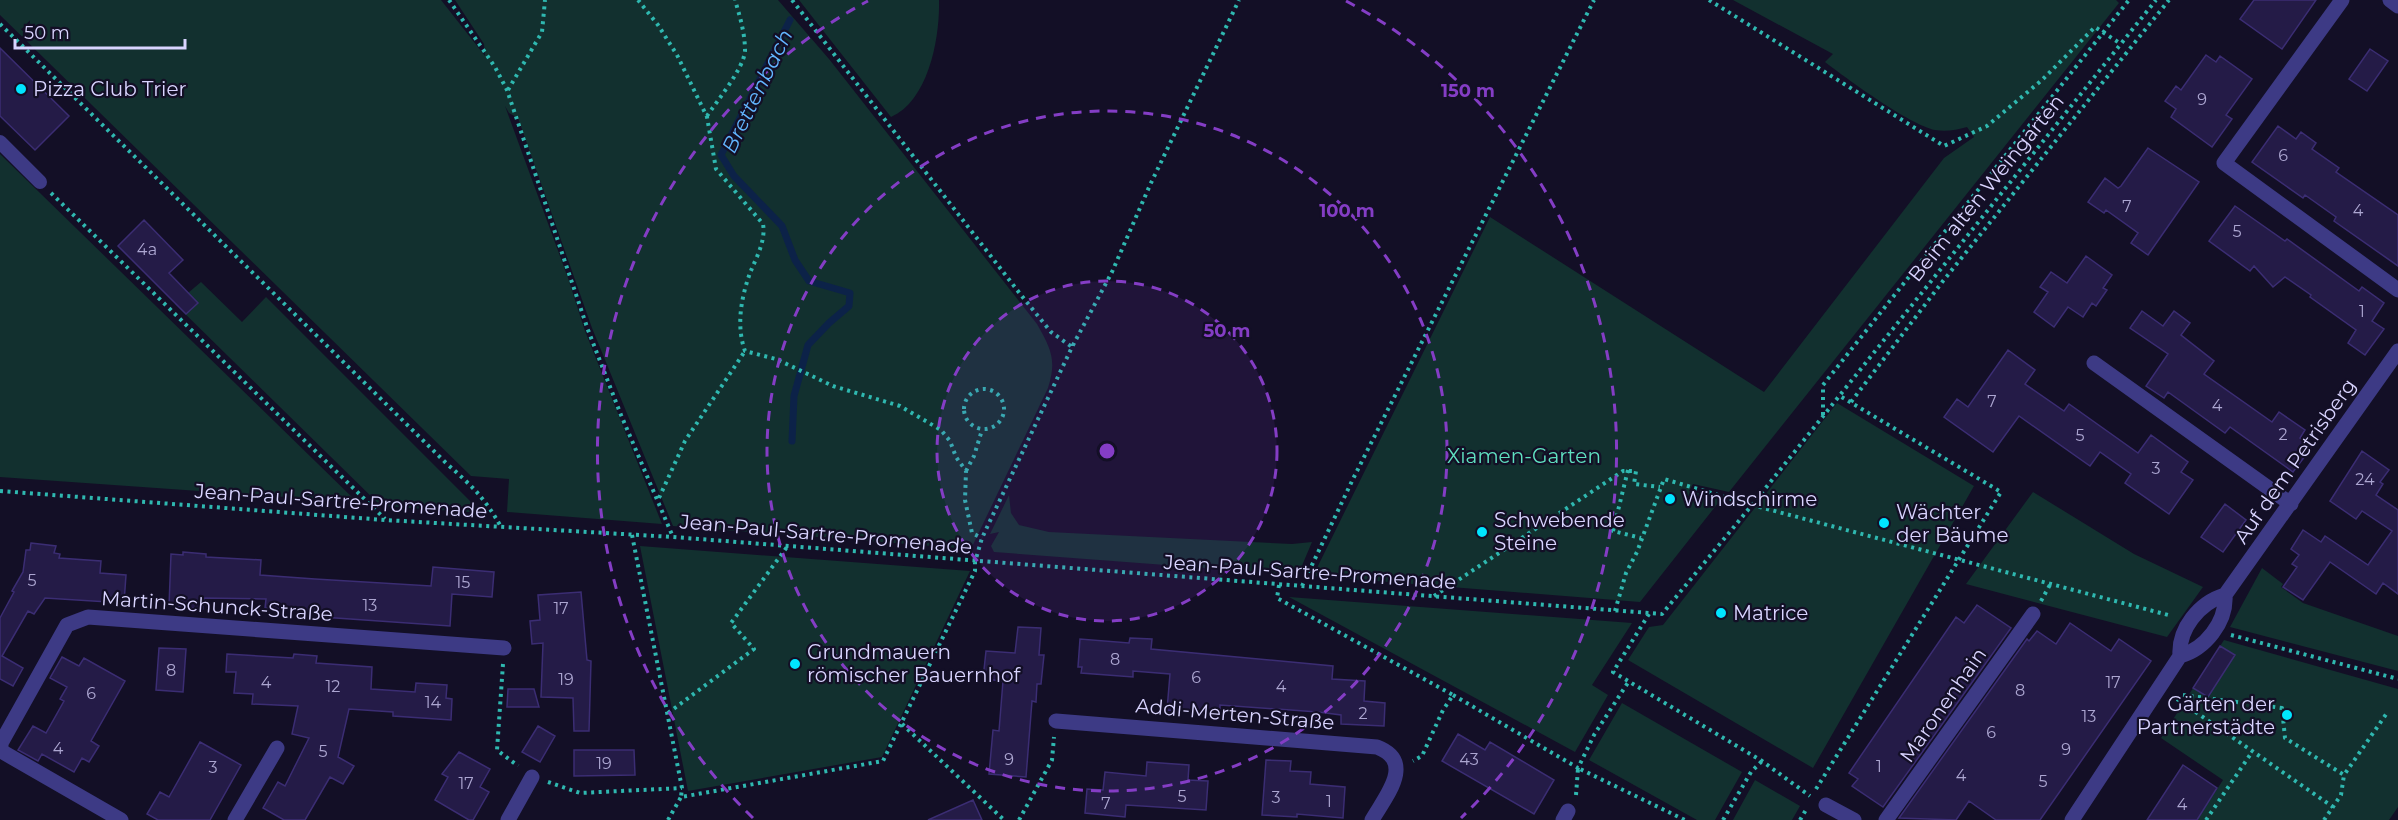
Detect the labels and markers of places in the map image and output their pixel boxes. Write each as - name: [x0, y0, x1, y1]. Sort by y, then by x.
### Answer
- place label: Pizza Club Trier: [33, 77, 187, 101]
- marker: Pizza Club Trier: [14, 82, 28, 96]
- centre of rings: [1097, 441, 1117, 461]
- place label: Windschirme: [1682, 487, 1817, 511]
- marker: Windschirme: [1663, 492, 1677, 506]
- place label: Wächter der Bäume: [1896, 500, 2009, 547]
- place label: Schwebende Steine: [1494, 508, 1625, 555]
- marker: Wächter der Bäume: [1877, 516, 1891, 530]
- marker: Schwebende Steine: [1475, 525, 1489, 539]
- place label: Matrice: [1733, 601, 1808, 625]
- marker: Matrice: [1714, 606, 1728, 620]
- place label: Grundmauern römischer Bauernhof: [807, 640, 1021, 687]
- marker: Grundmauern römischer Bauernhof: [788, 657, 802, 671]
- place label: Gärten der Partnerstädte: [2137, 692, 2275, 739]
- marker: Gärten der Partnerstädte: [2280, 708, 2294, 722]

